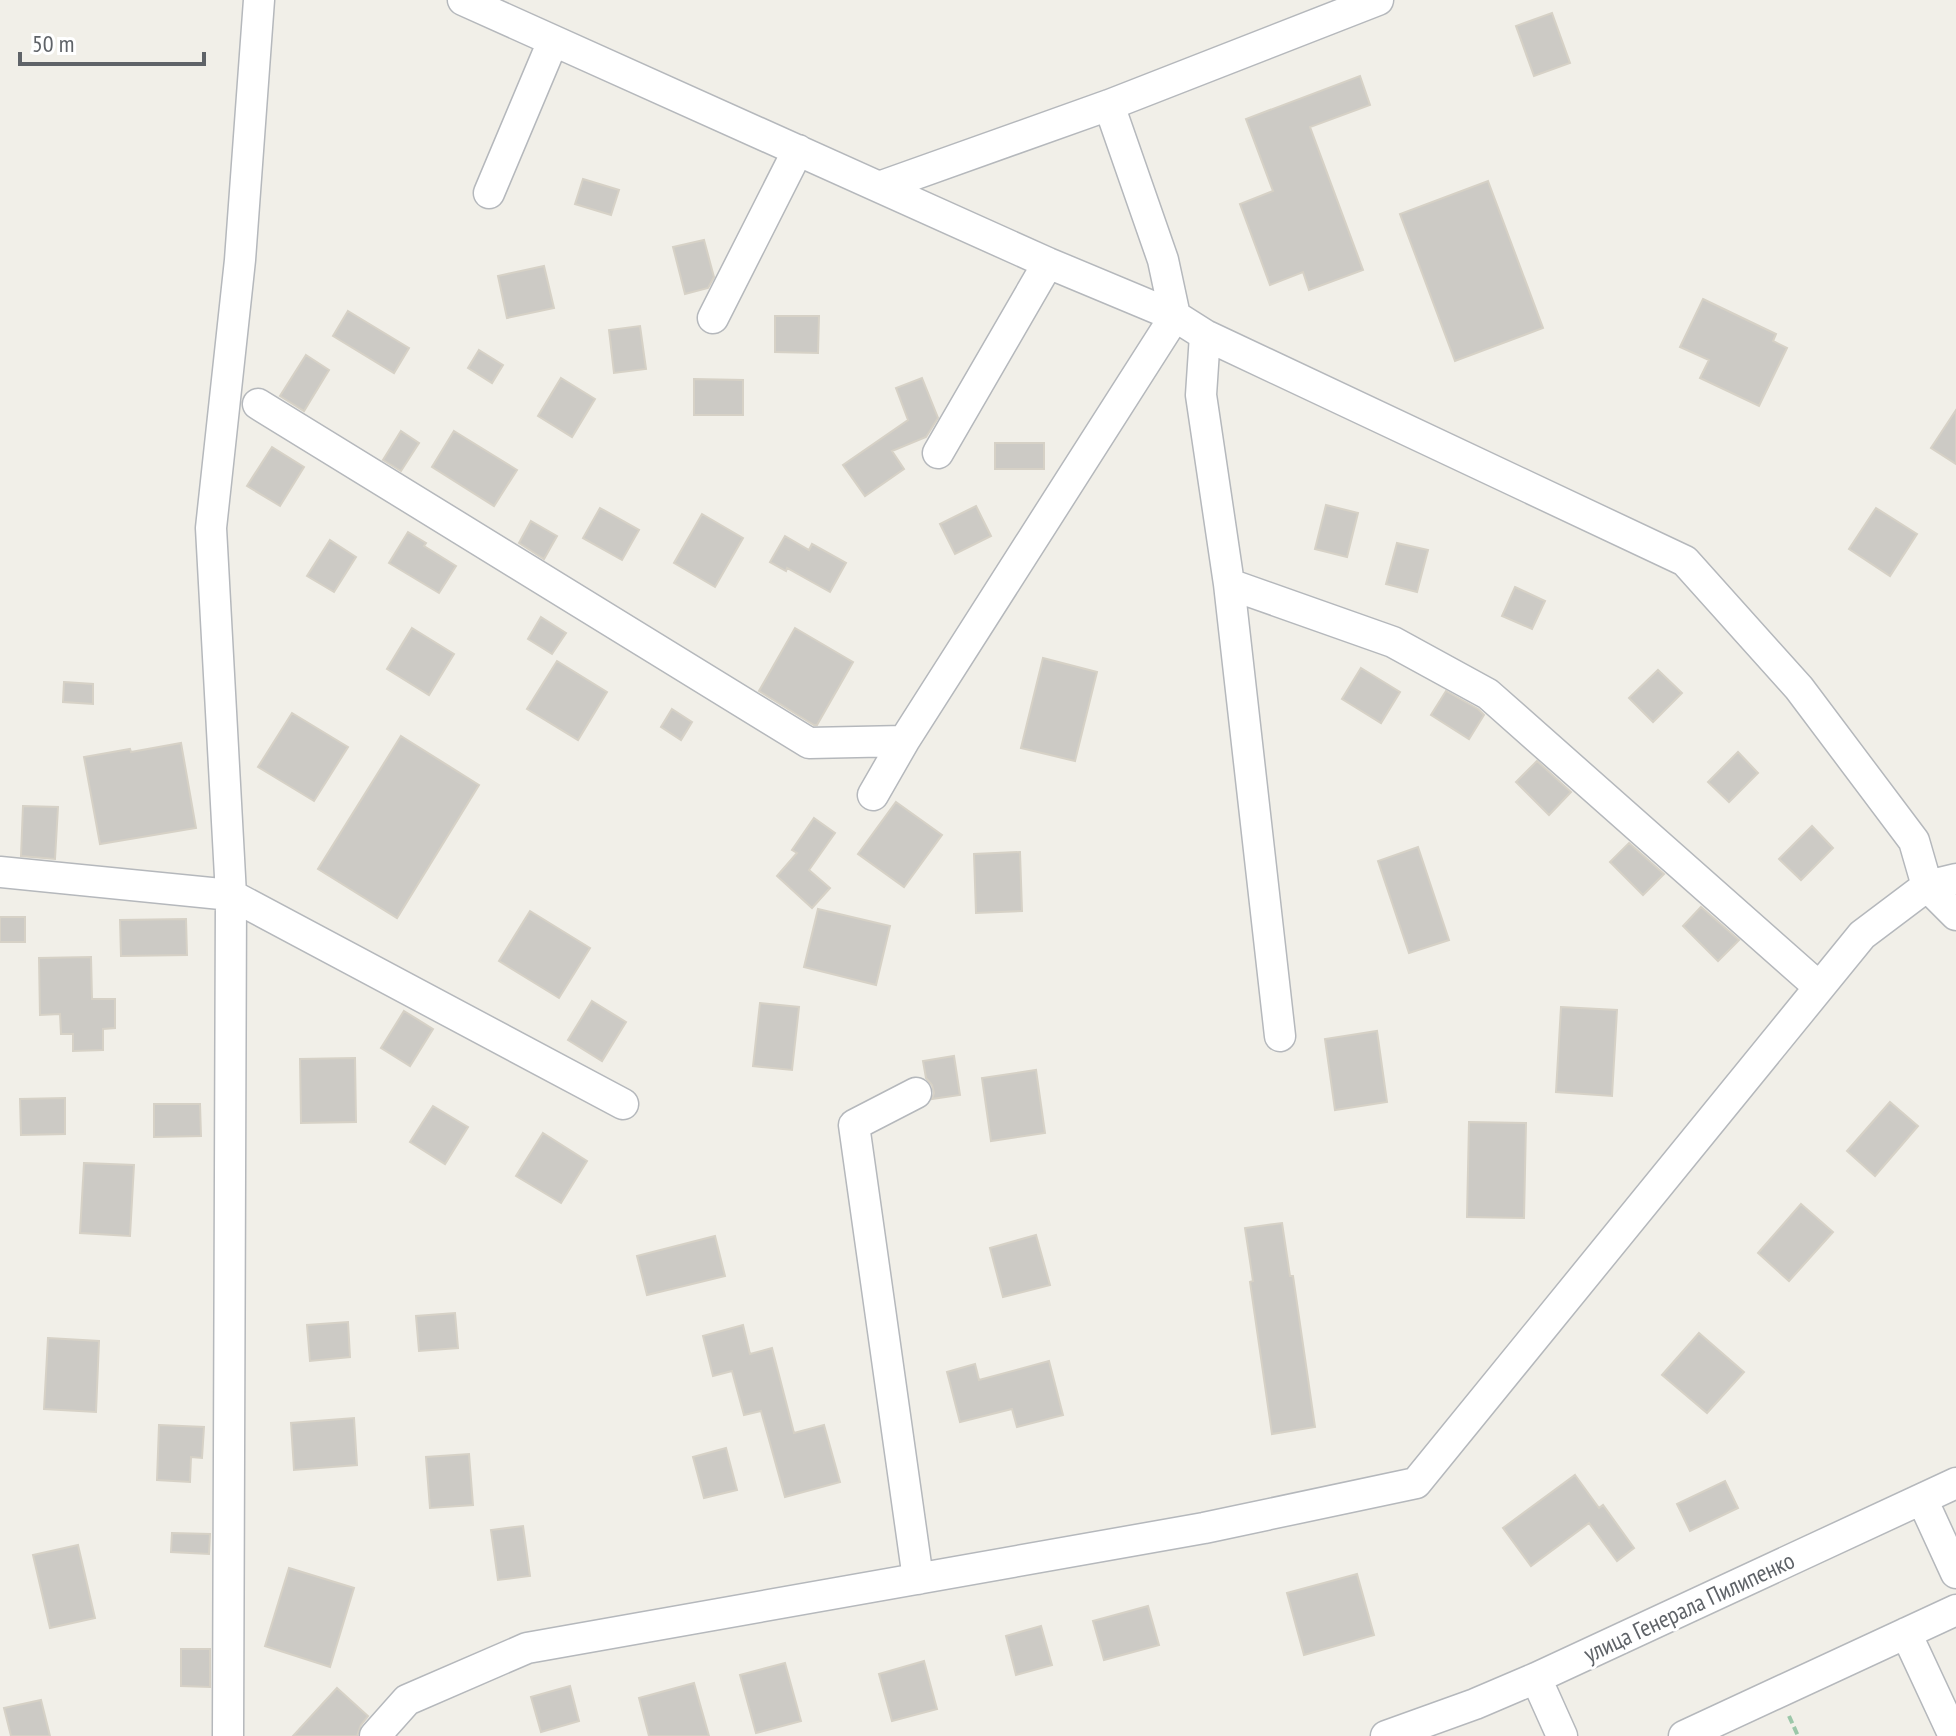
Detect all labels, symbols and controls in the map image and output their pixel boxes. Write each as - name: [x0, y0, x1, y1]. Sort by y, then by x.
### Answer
- scale bar: [20, 16, 204, 66]
- text: 50 m: [32, 28, 74, 59]
- street label: улица Генерала Пилипенко: [1579, 1545, 1799, 1669]

